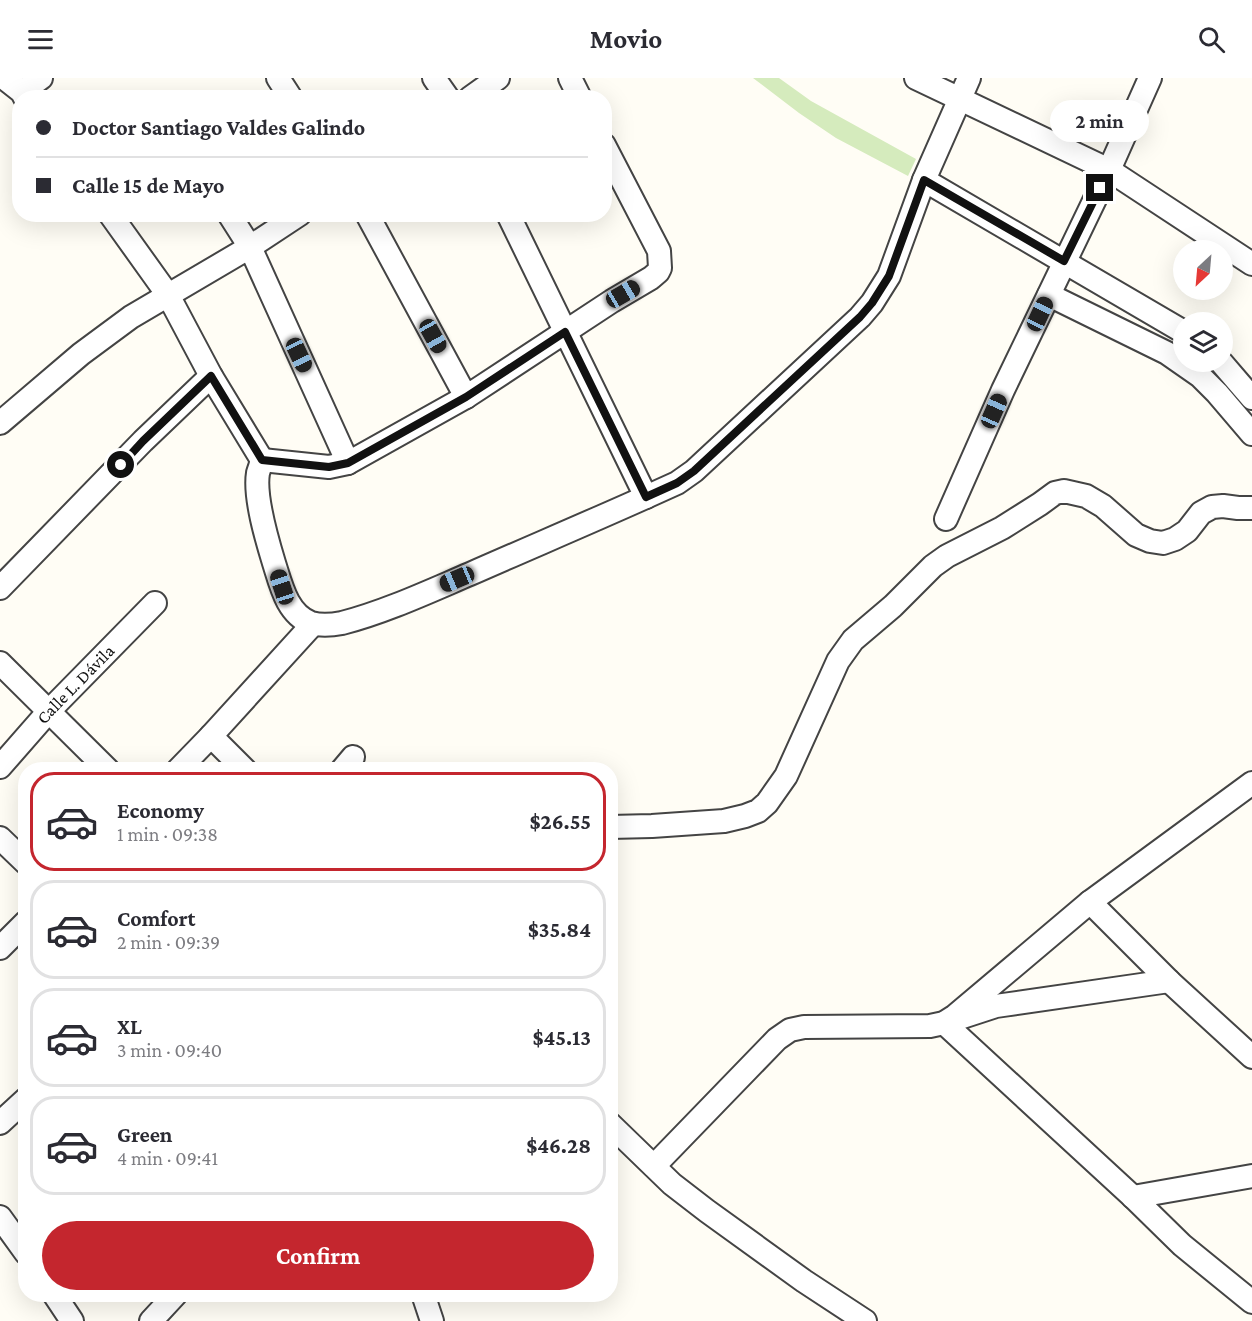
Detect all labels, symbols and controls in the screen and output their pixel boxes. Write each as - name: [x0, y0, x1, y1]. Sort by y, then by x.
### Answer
- icon: menu: [24, 23, 57, 56]
- icon: search: [1195, 23, 1228, 56]
- text: Movio: [590, 24, 662, 54]
- callout: 2 min: [1050, 101, 1150, 143]
- text: 2 min: [1075, 110, 1124, 132]
- text: Doctor Santiago Valdes Galindo: [72, 115, 365, 140]
- text: Calle 15 de Mayo: [72, 173, 225, 198]
- route end: [1086, 174, 1113, 201]
- north arrow: [1173, 240, 1233, 300]
- map controls: [1173, 240, 1233, 372]
- car: [603, 277, 643, 311]
- car: [1024, 294, 1056, 334]
- button: layers: [1173, 312, 1233, 372]
- car: [416, 316, 450, 356]
- car: [283, 335, 315, 375]
- car: [978, 391, 1010, 431]
- route start: [107, 451, 134, 478]
- car: [437, 564, 477, 594]
- car: [268, 567, 296, 607]
- street label: Calle L. Dávila: [32, 641, 118, 728]
- icon: car: [45, 795, 99, 849]
- text: Economy: [117, 798, 204, 823]
- text: $26.55: [530, 809, 591, 834]
- text: 1 min · 09:38: [117, 823, 218, 845]
- icon: car: [45, 903, 99, 957]
- text: Comfort: [117, 906, 195, 931]
- text: $35.84: [528, 917, 591, 942]
- text: 2 min · 09:39: [117, 931, 220, 953]
- icon: car: [45, 1011, 99, 1065]
- text: XL: [117, 1014, 142, 1039]
- text: $45.13: [532, 1025, 591, 1050]
- text: 3 min · 09:40: [117, 1039, 222, 1061]
- icon: car: [45, 1119, 99, 1173]
- text: Green: [117, 1122, 173, 1147]
- text: $46.28: [526, 1133, 591, 1158]
- text: 4 min · 09:41: [117, 1147, 218, 1169]
- button: Confirm: [42, 1221, 594, 1290]

